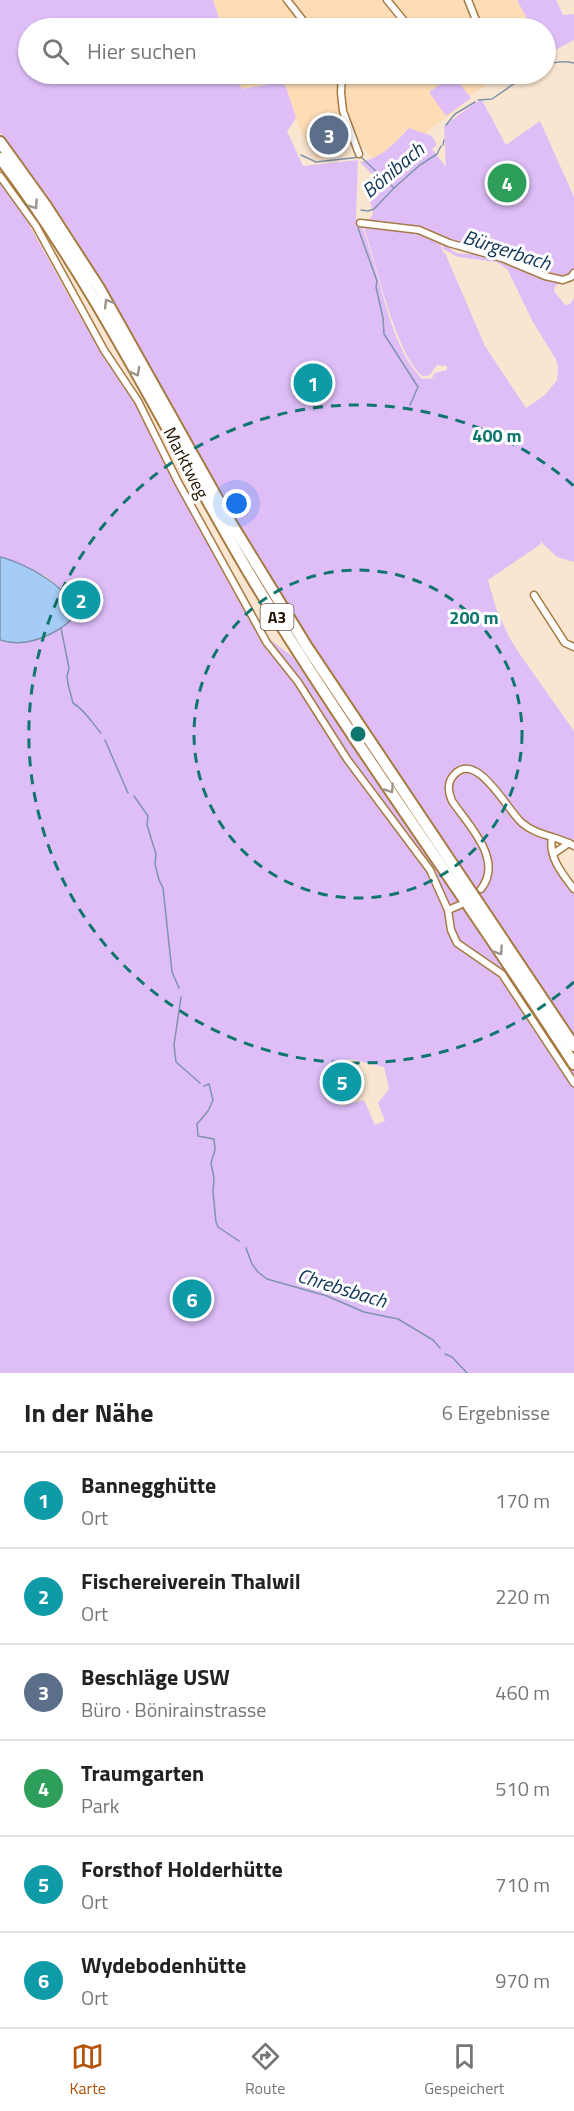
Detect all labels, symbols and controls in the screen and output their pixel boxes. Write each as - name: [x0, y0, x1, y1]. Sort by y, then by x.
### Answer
- search box: [18, 18, 556, 84]
- text: Hier suchen: [87, 34, 196, 68]
- icon: search: [39, 35, 72, 68]
- pin: 3: [310, 112, 348, 158]
- water label: Bönibach: [355, 133, 432, 205]
- pin: 4: [488, 160, 526, 206]
- one-way arrow: [27, 199, 38, 210]
- water label: Bürgerbach: [459, 221, 556, 279]
- one-way arrow: [104, 299, 115, 309]
- pin: 1: [294, 360, 332, 406]
- one-way arrow: [129, 365, 140, 376]
- street label: Marktweg: [157, 422, 216, 503]
- text: 400 m: [472, 422, 522, 449]
- your location: [222, 489, 251, 518]
- pin: 2: [62, 578, 100, 622]
- road number: A3: [260, 604, 294, 630]
- text: 200 m: [449, 604, 499, 631]
- centre of rings: [348, 724, 368, 744]
- one-way arrow: [383, 783, 394, 794]
- one-way arrow: [492, 944, 503, 955]
- pin: 5: [322, 1060, 362, 1104]
- water label: Chrebsbach: [294, 1259, 392, 1316]
- pin: 6: [172, 1276, 212, 1322]
- text: In der Nähe: [24, 1393, 153, 1432]
- text: 6 Ergebnisse: [442, 1397, 550, 1428]
- text: Bannegghütte: [81, 1468, 216, 1502]
- text: 1: [38, 1485, 49, 1516]
- text: 170 m: [495, 1485, 550, 1516]
- text: Ort: [81, 1502, 108, 1533]
- text: Fischereiverein Thalwil: [81, 1564, 301, 1598]
- text: 2: [38, 1581, 49, 1612]
- text: 220 m: [495, 1581, 550, 1612]
- text: Ort: [81, 1598, 108, 1629]
- text: Beschläge USW: [81, 1660, 230, 1694]
- text: 3: [38, 1677, 49, 1708]
- text: 460 m: [495, 1677, 550, 1708]
- text: Büro · Bönirainstrasse: [81, 1694, 266, 1725]
- text: Traumgarten: [81, 1756, 204, 1790]
- text: 4: [38, 1773, 49, 1804]
- text: 510 m: [495, 1773, 550, 1804]
- text: Park: [81, 1790, 119, 1821]
- text: Forsthof Holderhütte: [81, 1852, 283, 1886]
- text: 5: [38, 1869, 49, 1900]
- text: 710 m: [495, 1869, 550, 1900]
- text: Ort: [81, 1886, 108, 1917]
- text: Wydebodenhütte: [81, 1948, 246, 1982]
- text: 6: [38, 1965, 49, 1996]
- text: 970 m: [495, 1965, 550, 1996]
- text: Ort: [81, 1982, 108, 2013]
- tab: Karte: [70, 2040, 106, 2100]
- tab: Route: [245, 2040, 285, 2100]
- tab: Gespeichert: [424, 2040, 504, 2100]

